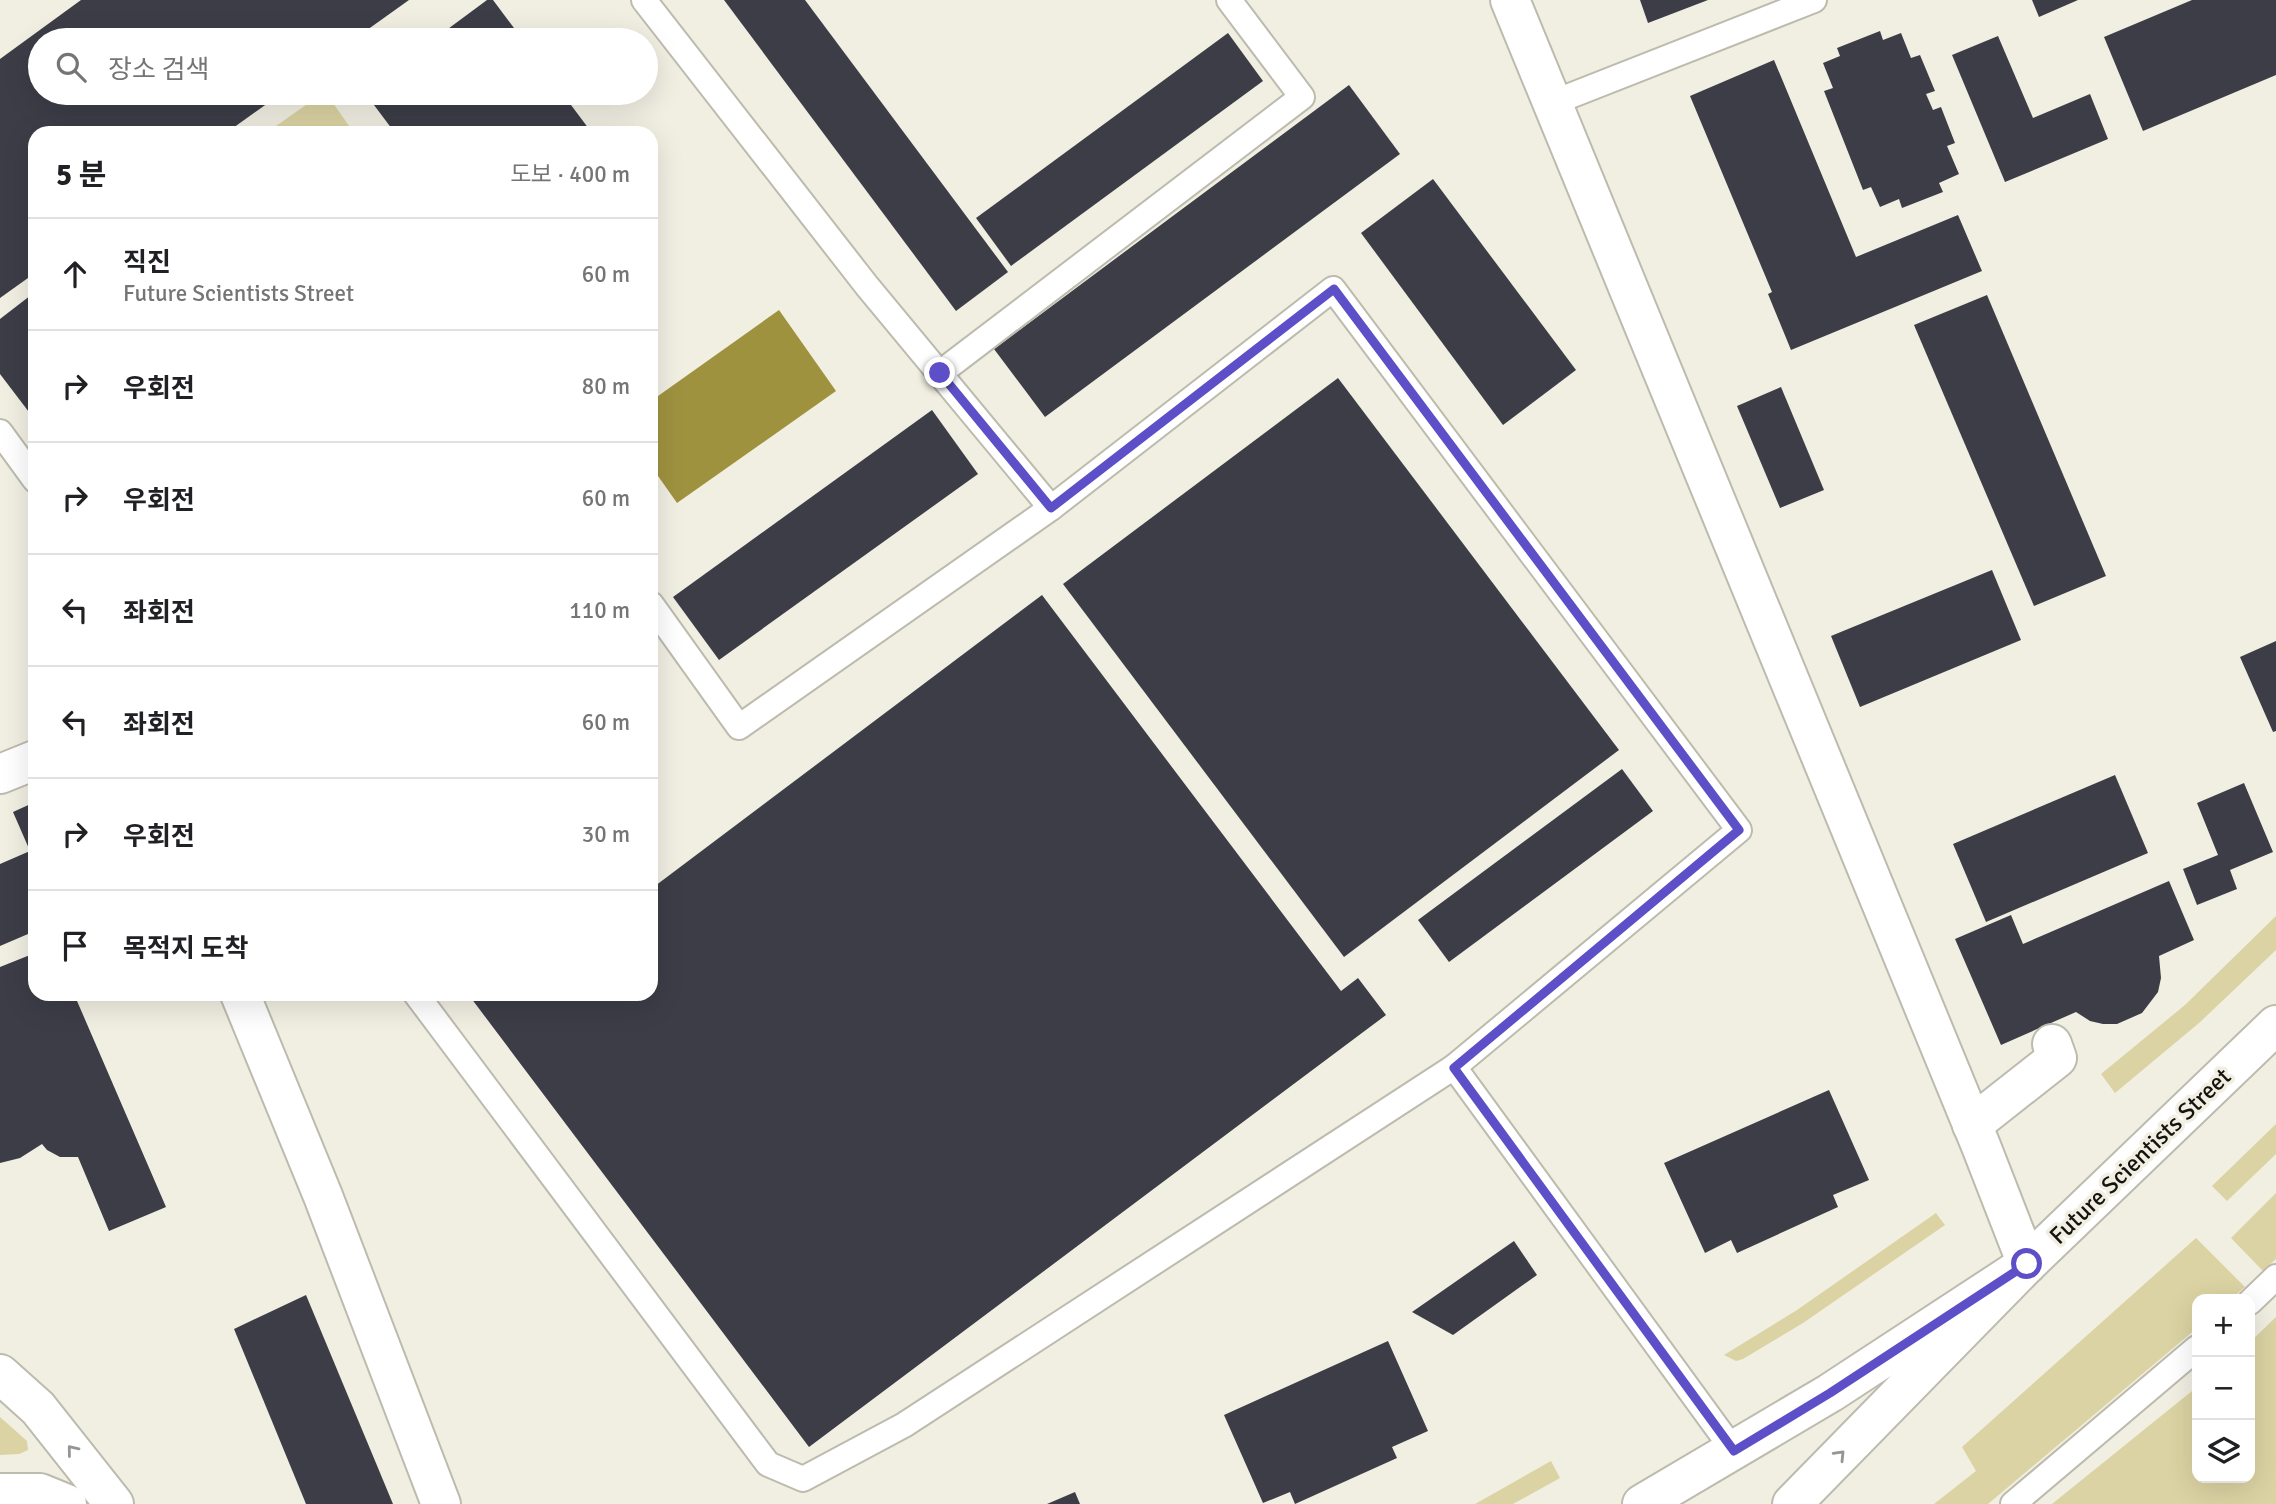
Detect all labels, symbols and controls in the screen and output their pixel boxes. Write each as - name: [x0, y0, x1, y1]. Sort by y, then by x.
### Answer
- search box: [28, 28, 658, 105]
- icon: search: [52, 48, 90, 86]
- text: 장소 검색: [108, 54, 209, 86]
- text: 5 분: [56, 157, 106, 194]
- text: 도보 · 400 m: [510, 160, 630, 189]
- text: 직진: [123, 247, 171, 279]
- icon: ahead: [56, 255, 94, 293]
- text: 60 m: [582, 260, 630, 289]
- text: Future Scientists Street: [123, 279, 354, 308]
- route end: [924, 357, 955, 388]
- icon: right: [56, 367, 94, 405]
- text: 80 m: [582, 372, 630, 401]
- text: 우회전: [123, 373, 195, 405]
- icon: right: [56, 479, 94, 517]
- text: 60 m: [582, 484, 630, 513]
- text: 우회전: [123, 485, 195, 517]
- icon: left: [56, 591, 94, 629]
- text: 110 m: [569, 596, 630, 625]
- text: 좌회전: [123, 597, 195, 629]
- icon: left: [56, 703, 94, 741]
- text: 60 m: [582, 708, 630, 737]
- text: 좌회전: [123, 709, 195, 741]
- icon: right: [56, 815, 94, 853]
- text: 30 m: [582, 820, 630, 849]
- text: 우회전: [123, 821, 195, 853]
- icon: arrive: [56, 927, 94, 965]
- text: 목적지 도착: [123, 933, 248, 965]
- street label: Future Scientists Street: [2043, 1061, 2237, 1251]
- route start: [2011, 1248, 2042, 1279]
- map controls: [2192, 1294, 2255, 1483]
- button: +: [2192, 1294, 2255, 1357]
- button: −: [2192, 1357, 2255, 1420]
- button: layers: [2192, 1420, 2255, 1483]
- one-way arrow: [68, 1445, 81, 1458]
- one-way arrow: [1831, 1451, 1844, 1464]

